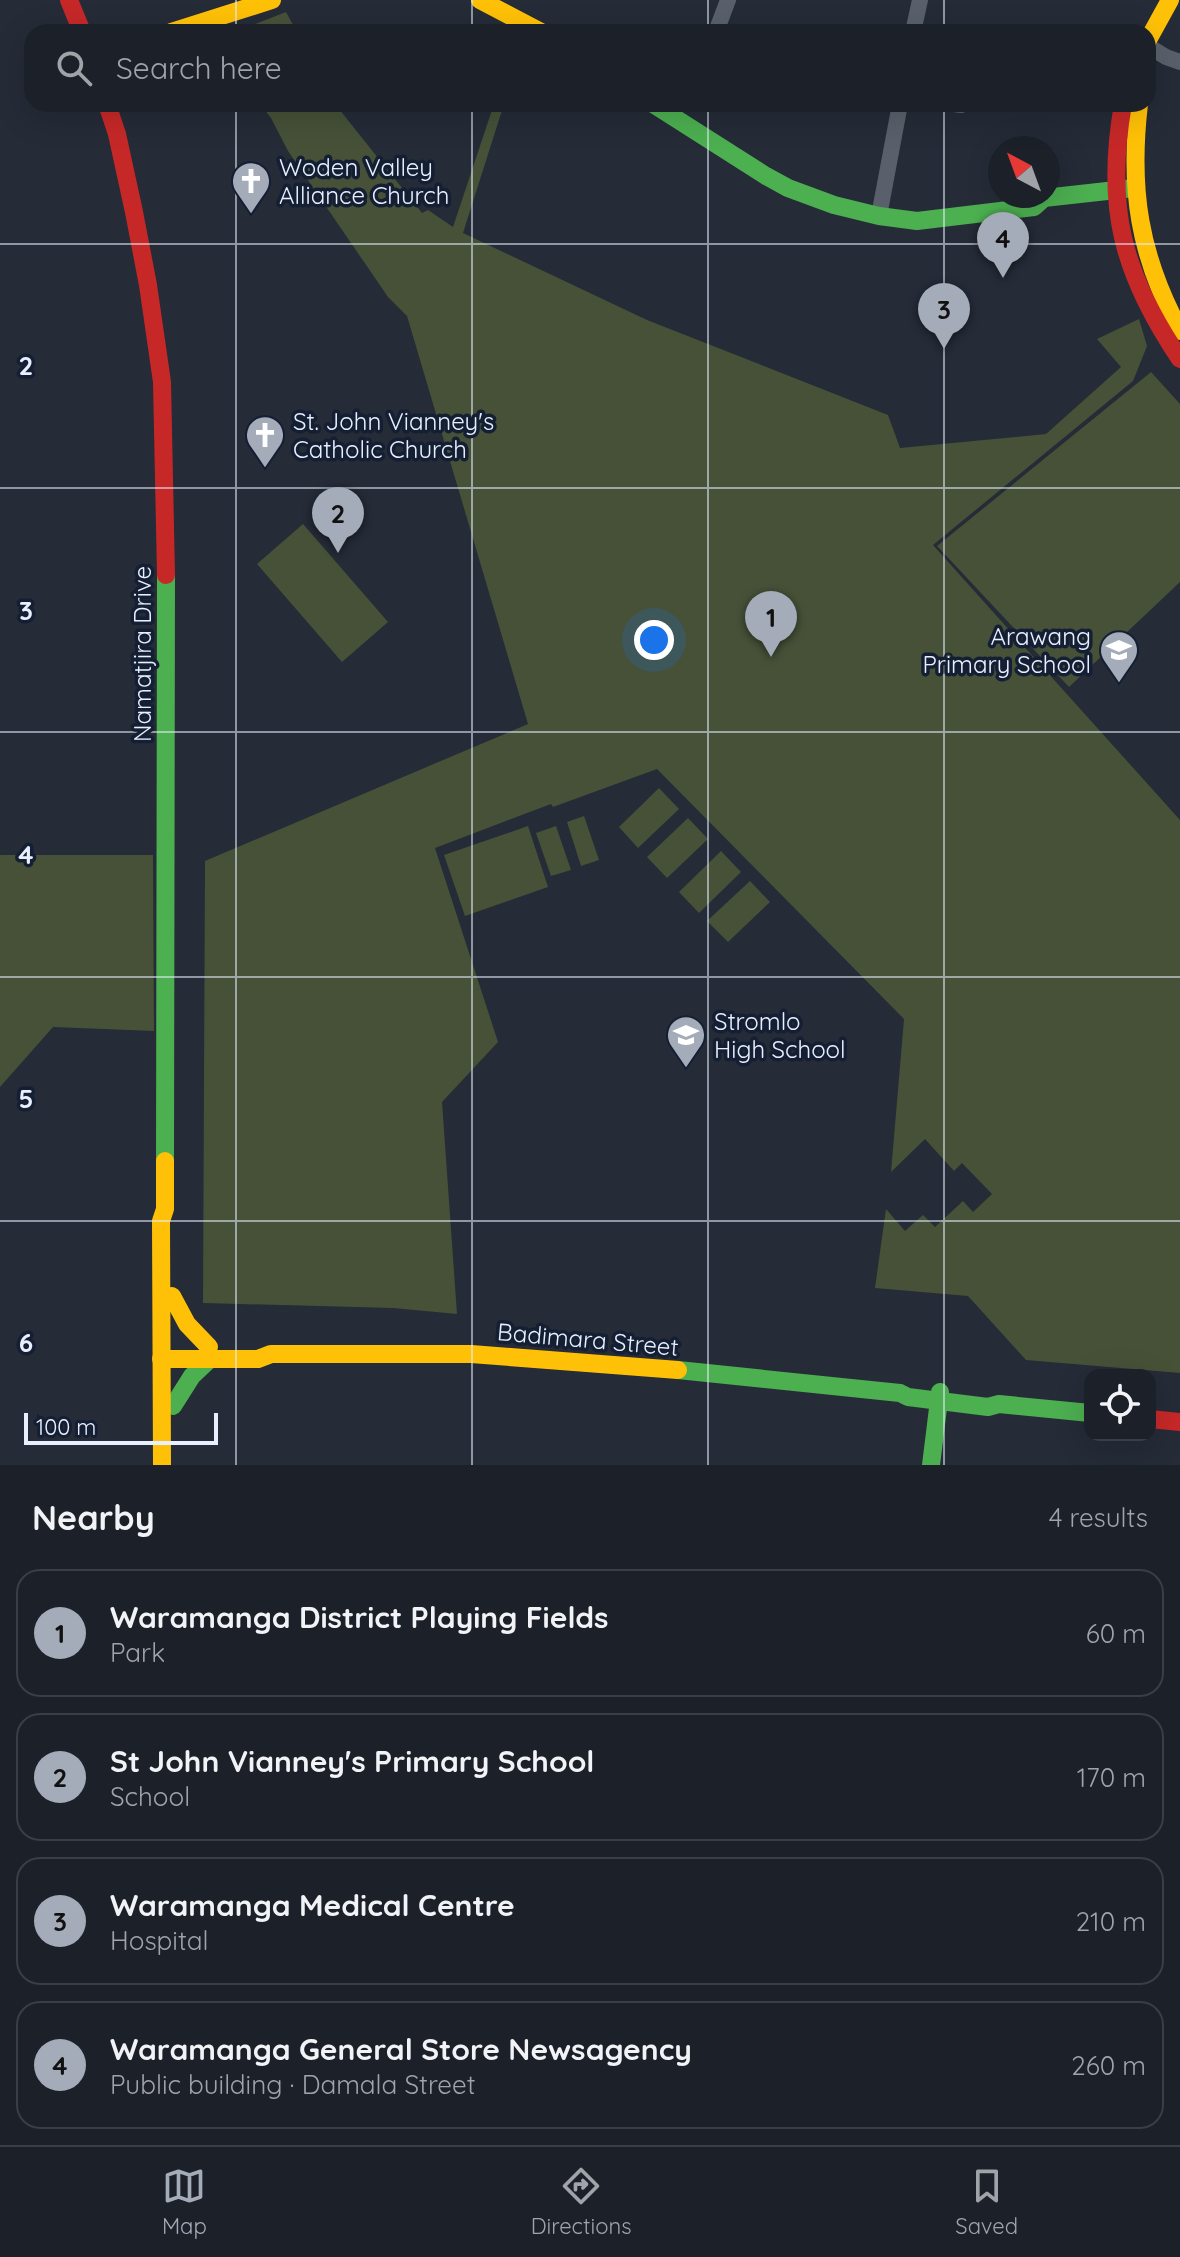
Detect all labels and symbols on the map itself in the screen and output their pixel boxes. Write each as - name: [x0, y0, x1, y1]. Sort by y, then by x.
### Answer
- north arrow: [988, 136, 1060, 208]
- place label: Woden Valley Alliance Church: [279, 152, 449, 210]
- church icon: Woden Valley Alliance Church: [230, 160, 272, 215]
- pin: 4: [977, 212, 1029, 278]
- pin: 3: [918, 283, 970, 349]
- text: 2: [19, 349, 33, 382]
- place label: St. John Vianney's Catholic Church: [293, 406, 494, 464]
- church icon: St. John Vianney's Catholic Church: [244, 414, 286, 469]
- pin: 2: [312, 487, 364, 553]
- street label: Namatjira Drive: [127, 566, 157, 742]
- pin: 1: [745, 591, 797, 657]
- text: 3: [19, 594, 33, 627]
- your location: [634, 620, 674, 660]
- place label: Arawang Primary School: [922, 621, 1091, 679]
- school or university icon: Arawang Primary School: [1098, 629, 1140, 684]
- text: 4: [18, 838, 34, 871]
- place label: Stromlo High School: [714, 1006, 846, 1064]
- school or university icon: Stromlo High School: [665, 1014, 707, 1069]
- text: 5: [19, 1082, 33, 1115]
- street label: Badimara Street: [496, 1316, 680, 1362]
- text: 6: [19, 1326, 33, 1359]
- scale bar: [24, 1409, 218, 1445]

